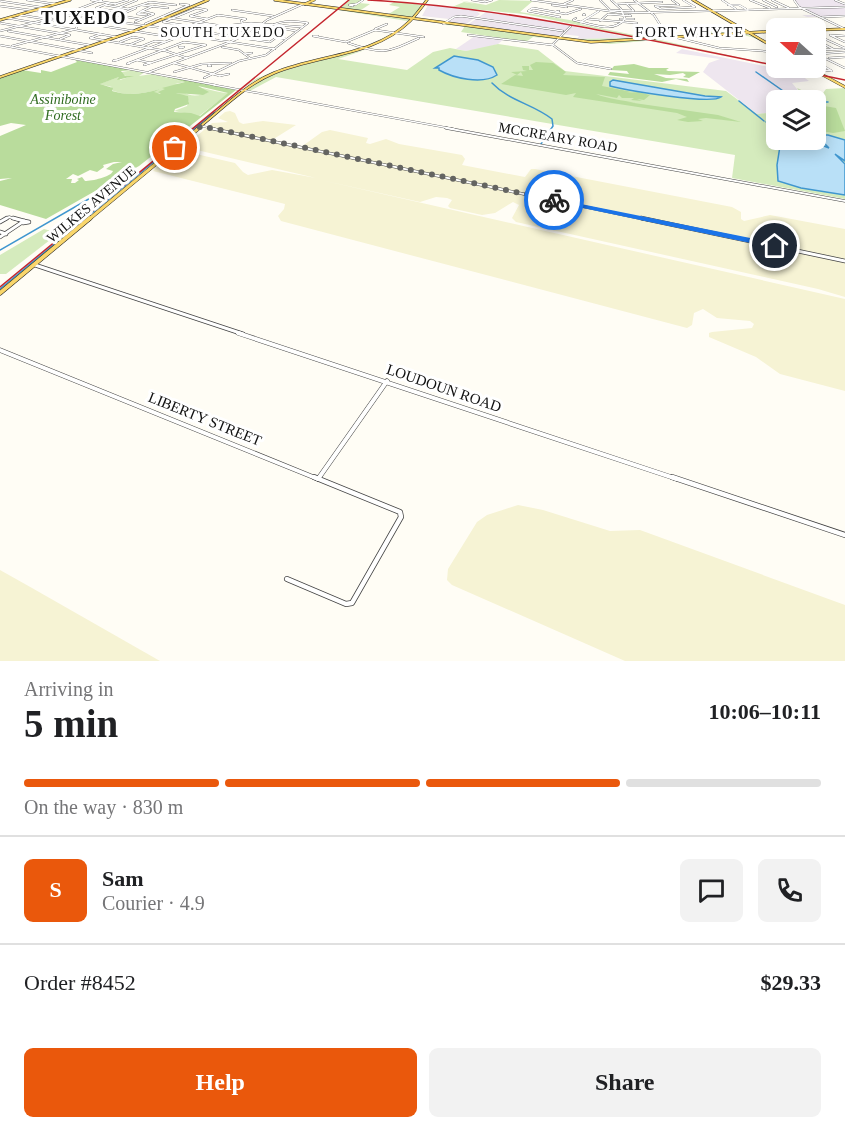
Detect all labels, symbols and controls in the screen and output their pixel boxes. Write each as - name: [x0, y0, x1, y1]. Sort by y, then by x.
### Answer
- district label: TUXEDO: [41, 8, 127, 28]
- north arrow: [766, 18, 826, 78]
- map controls: [766, 18, 826, 150]
- district label: FORT WHYTE: [635, 24, 745, 40]
- district label: SOUTH TUXEDO: [160, 25, 286, 40]
- button: layers: [766, 90, 826, 150]
- park label: Assiniboine Forest: [29, 92, 96, 123]
- street label: MCCREARY ROAD: [497, 120, 619, 155]
- pin: [149, 122, 200, 173]
- icon: bag: [158, 131, 191, 164]
- street label: WILKES AVENUE: [44, 163, 139, 246]
- courier: [524, 170, 584, 230]
- icon: bike: [538, 184, 571, 217]
- pin: [749, 220, 800, 271]
- icon: home: [758, 229, 791, 262]
- street label: LOUDOUN ROAD: [384, 361, 504, 415]
- street label: LIBERTY STREET: [146, 389, 264, 449]
- text: Arriving in: [24, 678, 113, 700]
- text: 10:06–10:11: [709, 699, 821, 724]
- text: 5 min: [24, 702, 118, 745]
- text: On the way · 830 m: [24, 796, 183, 818]
- button: chat: [680, 859, 743, 922]
- button: phone: [758, 859, 821, 922]
- text: Sam: [102, 866, 144, 891]
- text: S: [49, 877, 62, 902]
- text: Courier · 4.9: [102, 892, 205, 914]
- text: Order #8452: [24, 970, 136, 995]
- text: $29.33: [761, 970, 821, 995]
- button: Help: [24, 1048, 417, 1117]
- button: Share: [429, 1048, 821, 1117]

